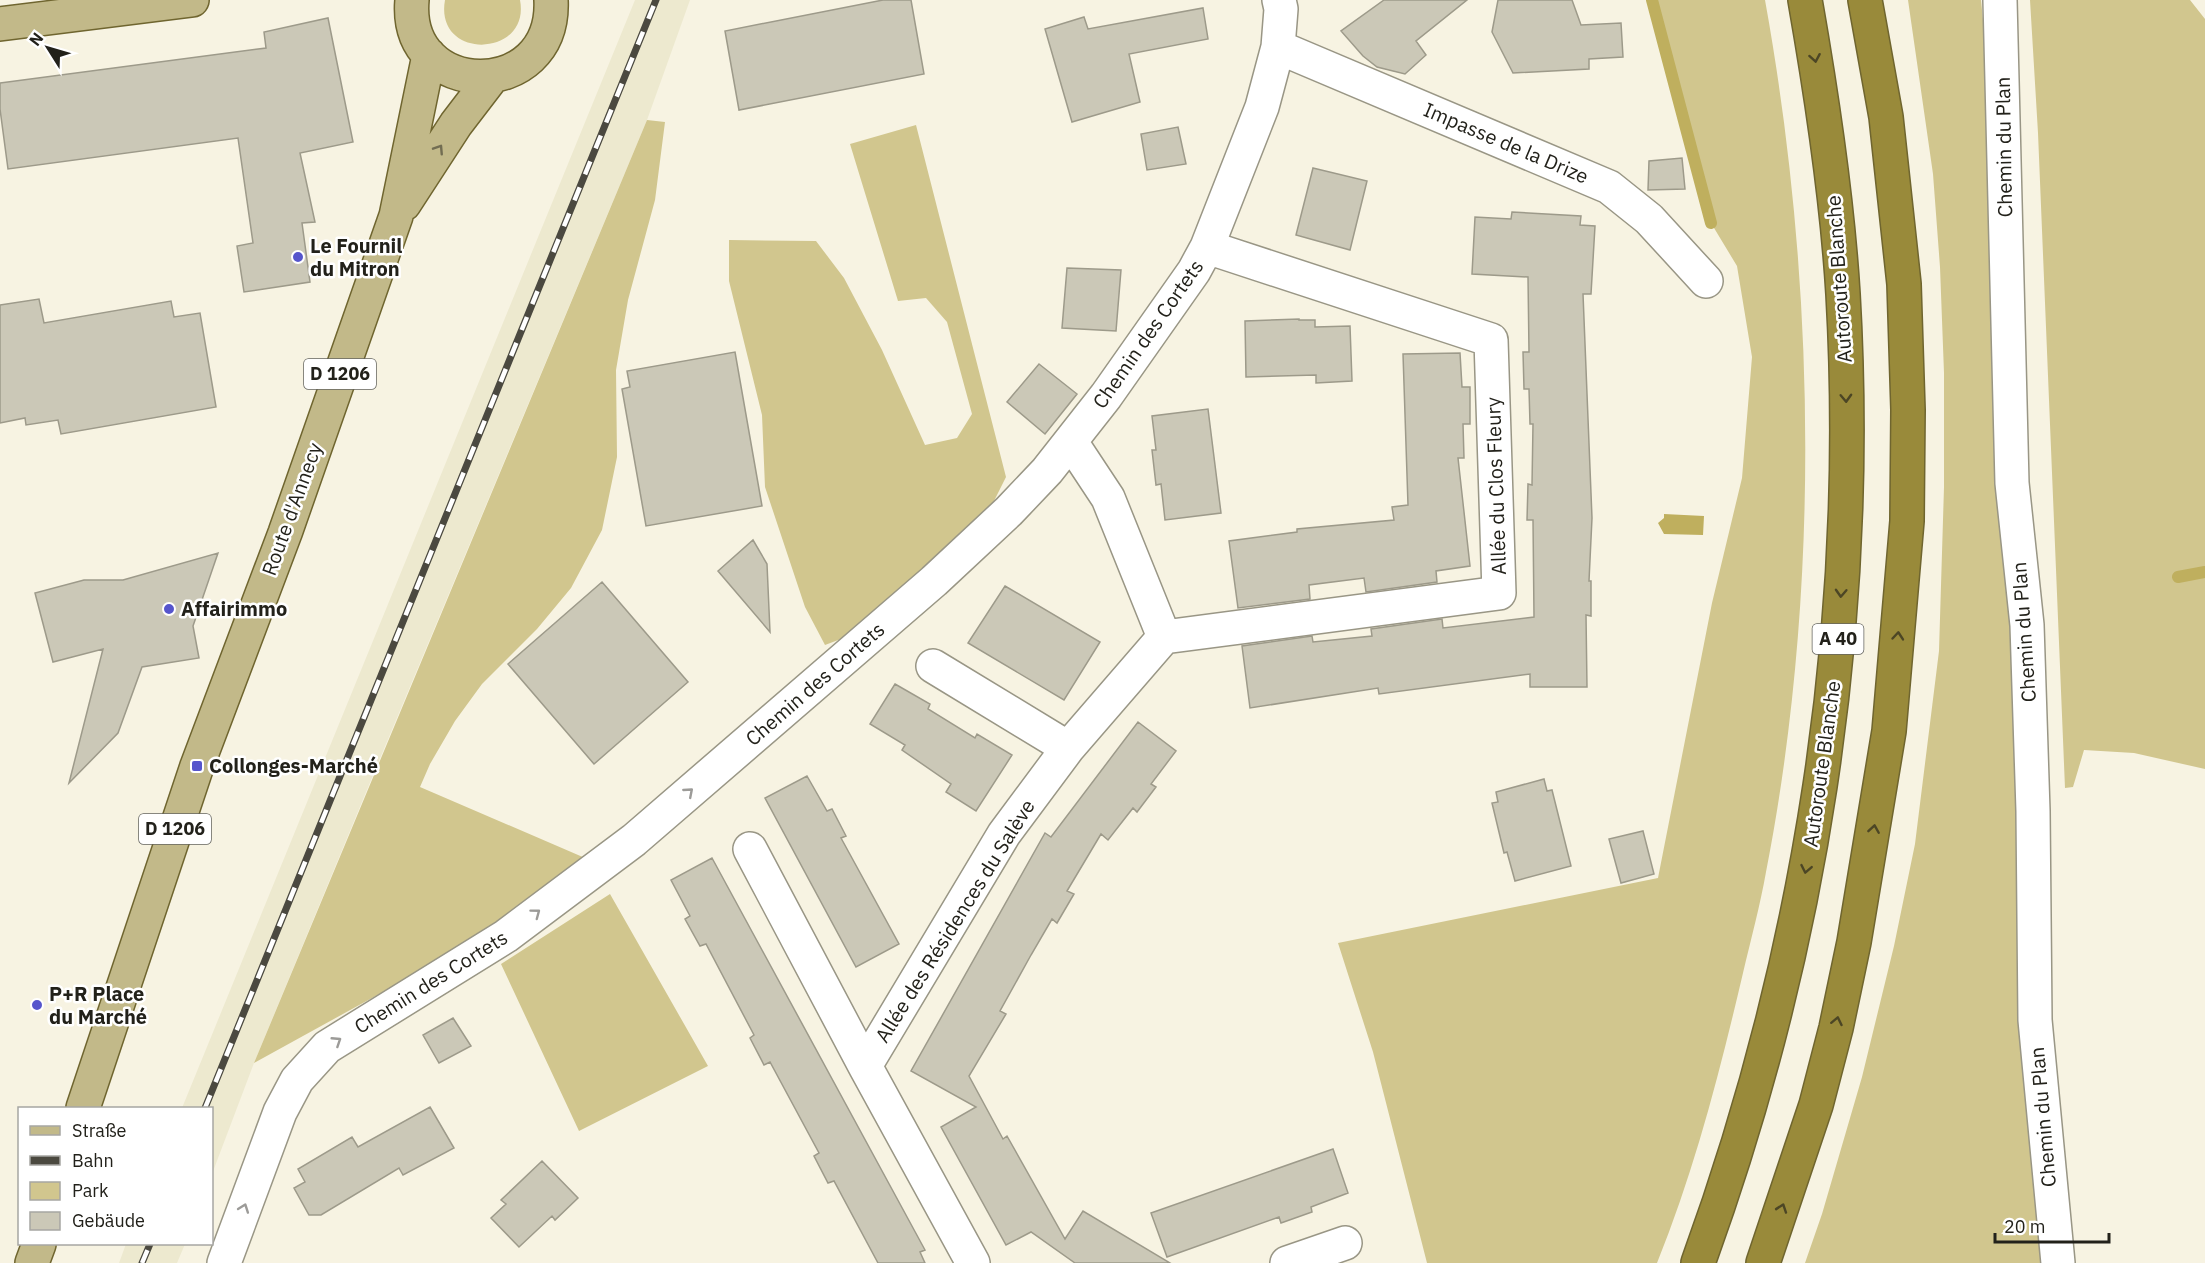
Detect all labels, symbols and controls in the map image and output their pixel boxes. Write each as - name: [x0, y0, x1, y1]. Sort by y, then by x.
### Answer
- north arrow: [18, 18, 78, 78]
- text: N: [25, 28, 47, 50]
- one-way arrow: [1808, 52, 1821, 62]
- street label: Chemin du Plan: [1989, 76, 2018, 218]
- street label: Impasse de la Drize: [1420, 96, 1593, 190]
- one-way arrow: [432, 145, 444, 155]
- street label: Autoroute Blanche: [1819, 194, 1858, 364]
- place label: Le Fournil du Mitron: [310, 232, 402, 282]
- marker: Le Fournil du Mitron: [291, 250, 305, 264]
- street label: Chemin des Cortets: [1086, 254, 1209, 414]
- road number: D 1206: [304, 359, 376, 389]
- one-way arrow: [1839, 393, 1852, 402]
- street label: Allée du Clos Fleury: [1479, 397, 1512, 575]
- street label: Route d'Annecy: [255, 439, 328, 579]
- street label: Chemin du Plan: [2005, 561, 2042, 703]
- one-way arrow: [1835, 588, 1848, 597]
- place label: Affairimmo: [181, 595, 287, 622]
- marker: Affairimmo: [162, 602, 176, 616]
- street label: Chemin des Cortets: [739, 616, 890, 752]
- road number: A 40: [1812, 624, 1864, 654]
- one-way arrow: [1891, 631, 1904, 640]
- street label: Autoroute Blanche: [1796, 679, 1847, 849]
- place label: Collonges-Marché: [209, 752, 378, 779]
- marker: Collonges-Marché: [190, 759, 204, 773]
- one-way arrow: [682, 789, 693, 800]
- street label: Allée des Résidences du Salève: [868, 794, 1041, 1047]
- road number: D 1206: [139, 814, 211, 844]
- one-way arrow: [1867, 825, 1880, 835]
- one-way arrow: [1800, 864, 1813, 874]
- one-way arrow: [530, 910, 541, 921]
- street label: Chemin des Cortets: [349, 923, 513, 1040]
- place label: P+R Place du Marché: [49, 980, 147, 1030]
- marker: P+R Place du Marché: [30, 998, 44, 1012]
- one-way arrow: [1830, 1016, 1843, 1026]
- one-way arrow: [330, 1037, 341, 1048]
- street label: Chemin du Plan: [2023, 1046, 2062, 1188]
- legend: [18, 1107, 213, 1245]
- text: Straße: [72, 1119, 126, 1142]
- text: Bahn: [72, 1149, 114, 1172]
- text: Park: [72, 1179, 109, 1202]
- one-way arrow: [237, 1203, 250, 1214]
- one-way arrow: [1775, 1203, 1788, 1214]
- scale bar: [1995, 1206, 2109, 1244]
- text: Gebäude: [72, 1209, 145, 1232]
- text: 20 m: [2004, 1215, 2046, 1238]

